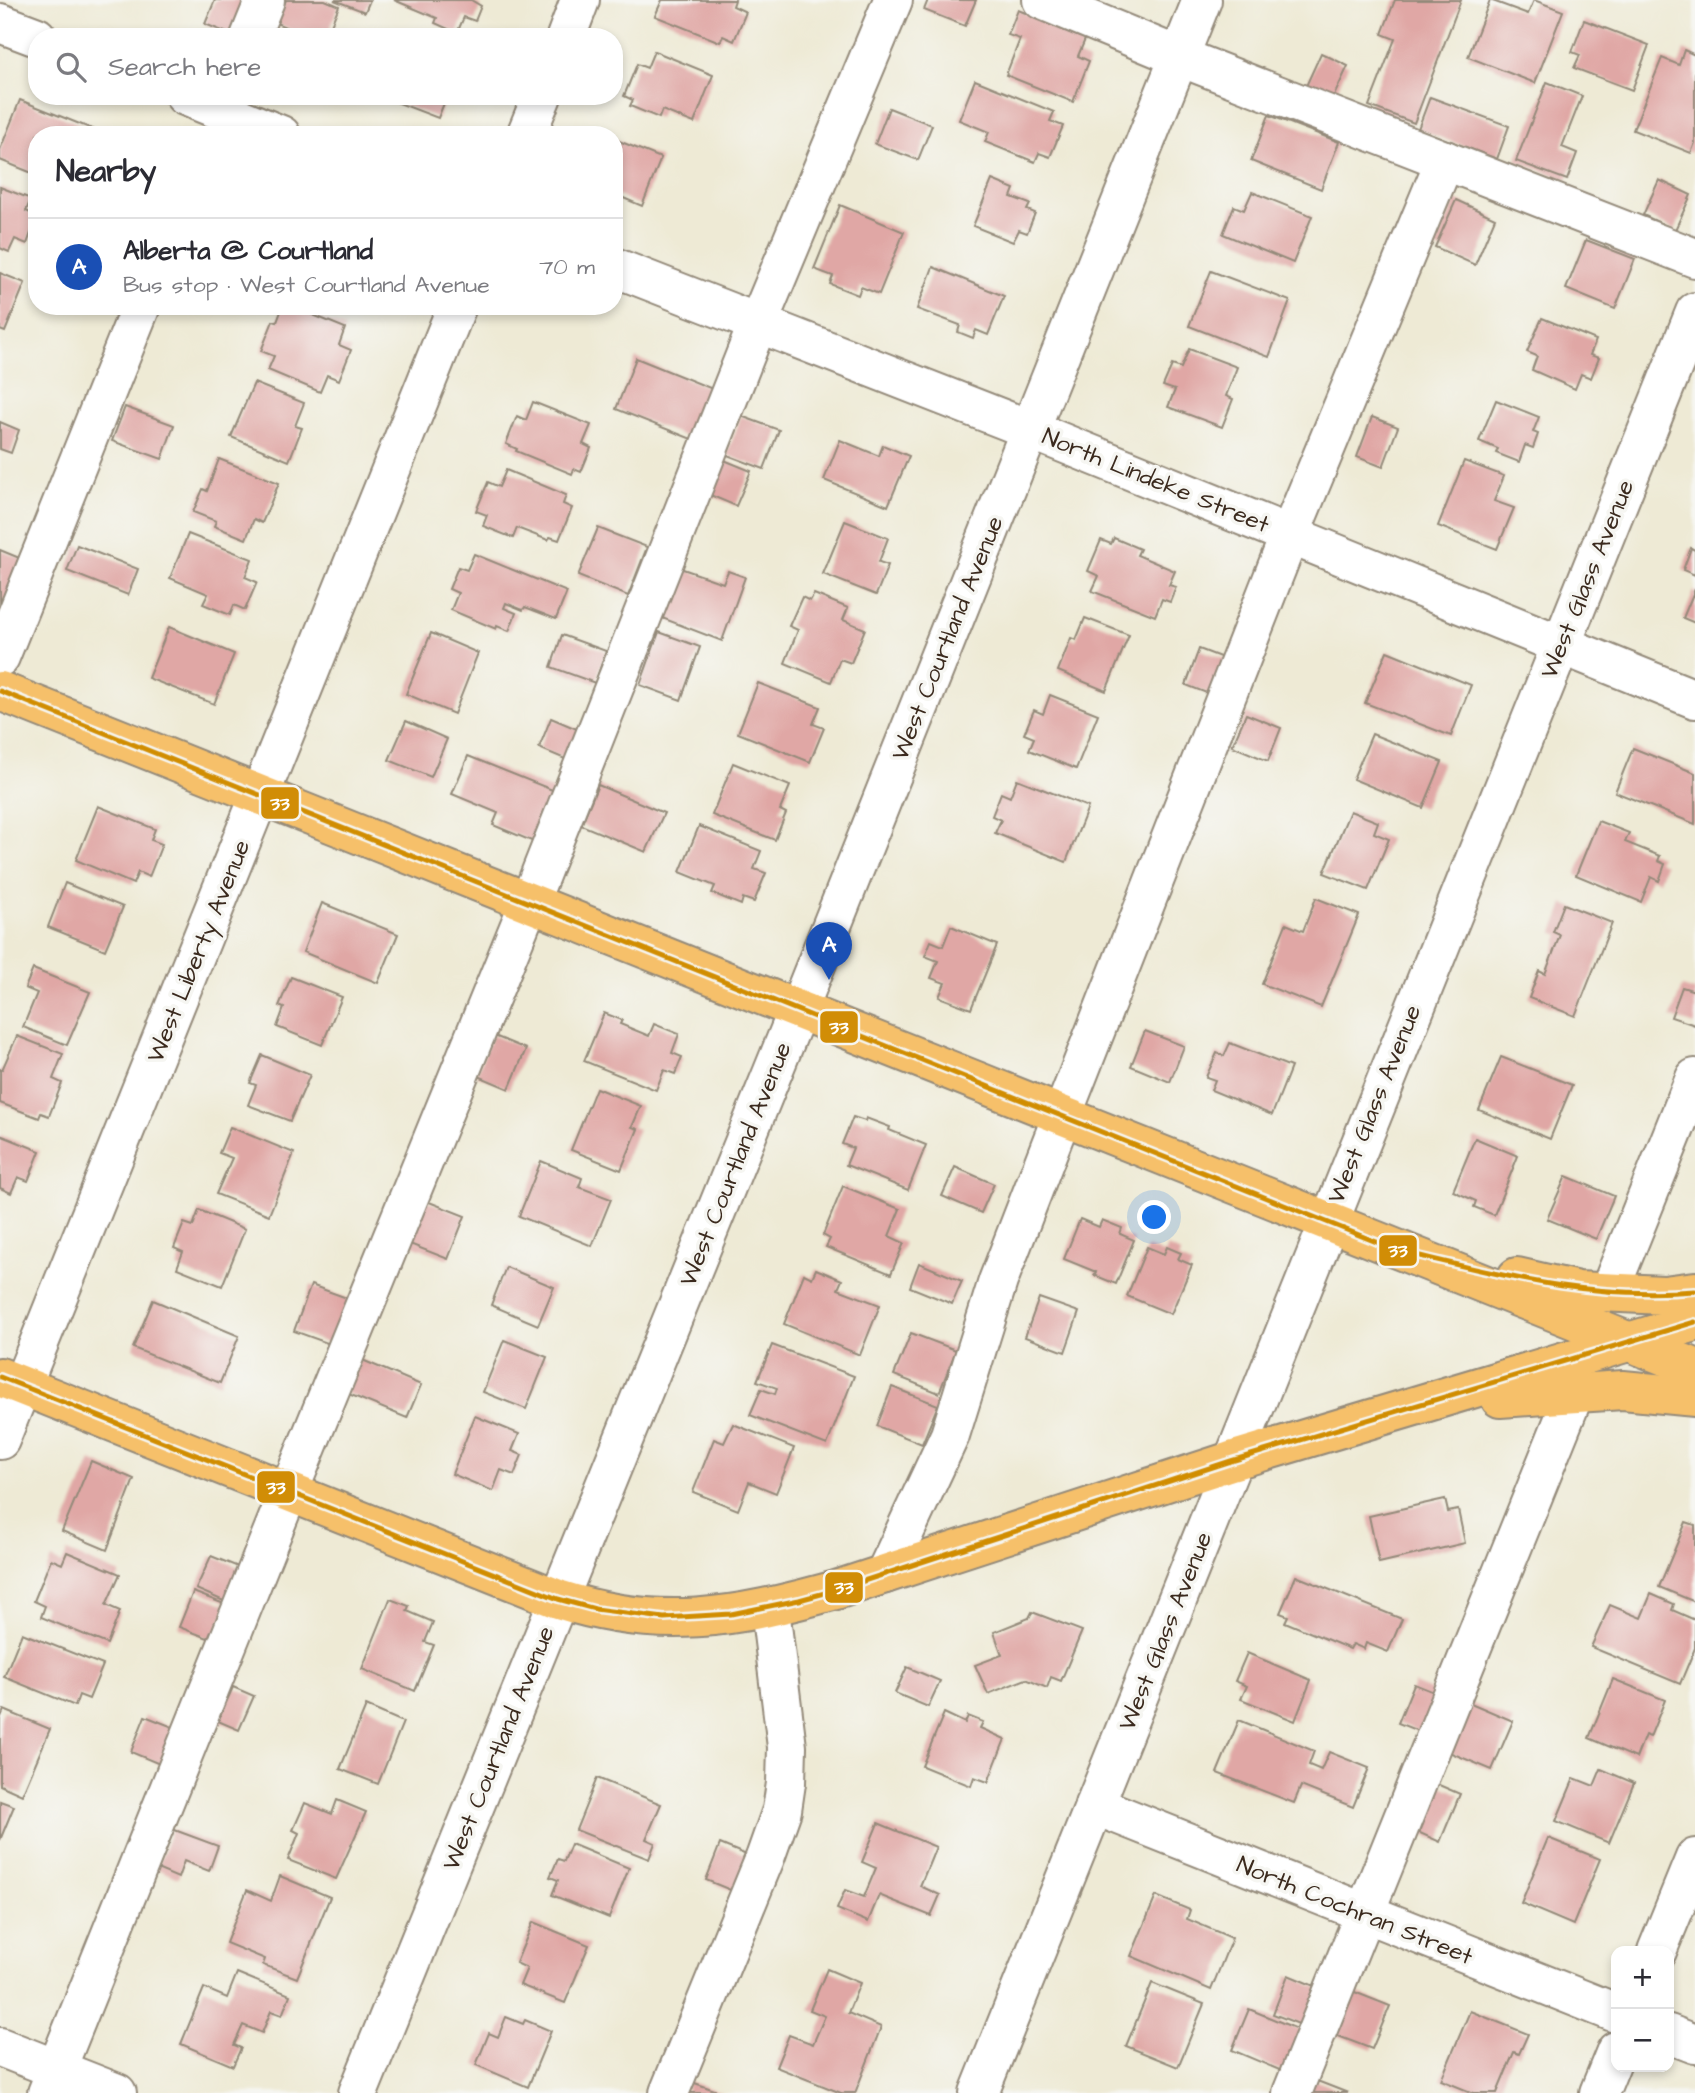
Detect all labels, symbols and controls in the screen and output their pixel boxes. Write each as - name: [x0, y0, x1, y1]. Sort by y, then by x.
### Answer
- search box: [28, 28, 623, 105]
- icon: search: [52, 48, 90, 86]
- text: Search here: [108, 49, 261, 85]
- text: Nearby: [56, 151, 156, 193]
- text: Alberta @ Courtland: [123, 233, 373, 269]
- text: A: [72, 251, 86, 283]
- text: 70 m: [539, 251, 595, 283]
- text: Bus stop · West Courtland Avenue: [123, 269, 490, 301]
- street label: North Lindeke Street: [1037, 420, 1274, 542]
- street label: West Glass Avenue: [1533, 475, 1643, 684]
- street label: West Courtland Avenue: [883, 511, 1012, 765]
- line badge: 33: [260, 786, 300, 820]
- text: 33: [269, 791, 290, 818]
- street label: West Liberty Avenue: [139, 835, 260, 1068]
- pin: A: [806, 922, 852, 980]
- street label: West Glass Avenue: [1320, 1000, 1430, 1209]
- line badge: 33: [819, 1010, 859, 1044]
- text: 33: [828, 1015, 849, 1042]
- street label: West Courtland Avenue: [671, 1037, 800, 1291]
- your location: [1137, 1200, 1171, 1234]
- line badge: 33: [1378, 1234, 1418, 1267]
- text: 33: [1387, 1238, 1408, 1265]
- line badge: 33: [256, 1470, 296, 1504]
- text: 33: [265, 1475, 286, 1502]
- street label: West Glass Avenue: [1111, 1527, 1221, 1736]
- line badge: 33: [824, 1571, 864, 1604]
- text: 33: [833, 1575, 854, 1602]
- street label: West Courtland Avenue: [434, 1621, 563, 1875]
- street label: North Cochran Street: [1232, 1848, 1478, 1974]
- map controls: [1611, 1946, 1674, 2072]
- button: +: [1611, 1946, 1674, 2009]
- button: −: [1611, 2009, 1674, 2072]

